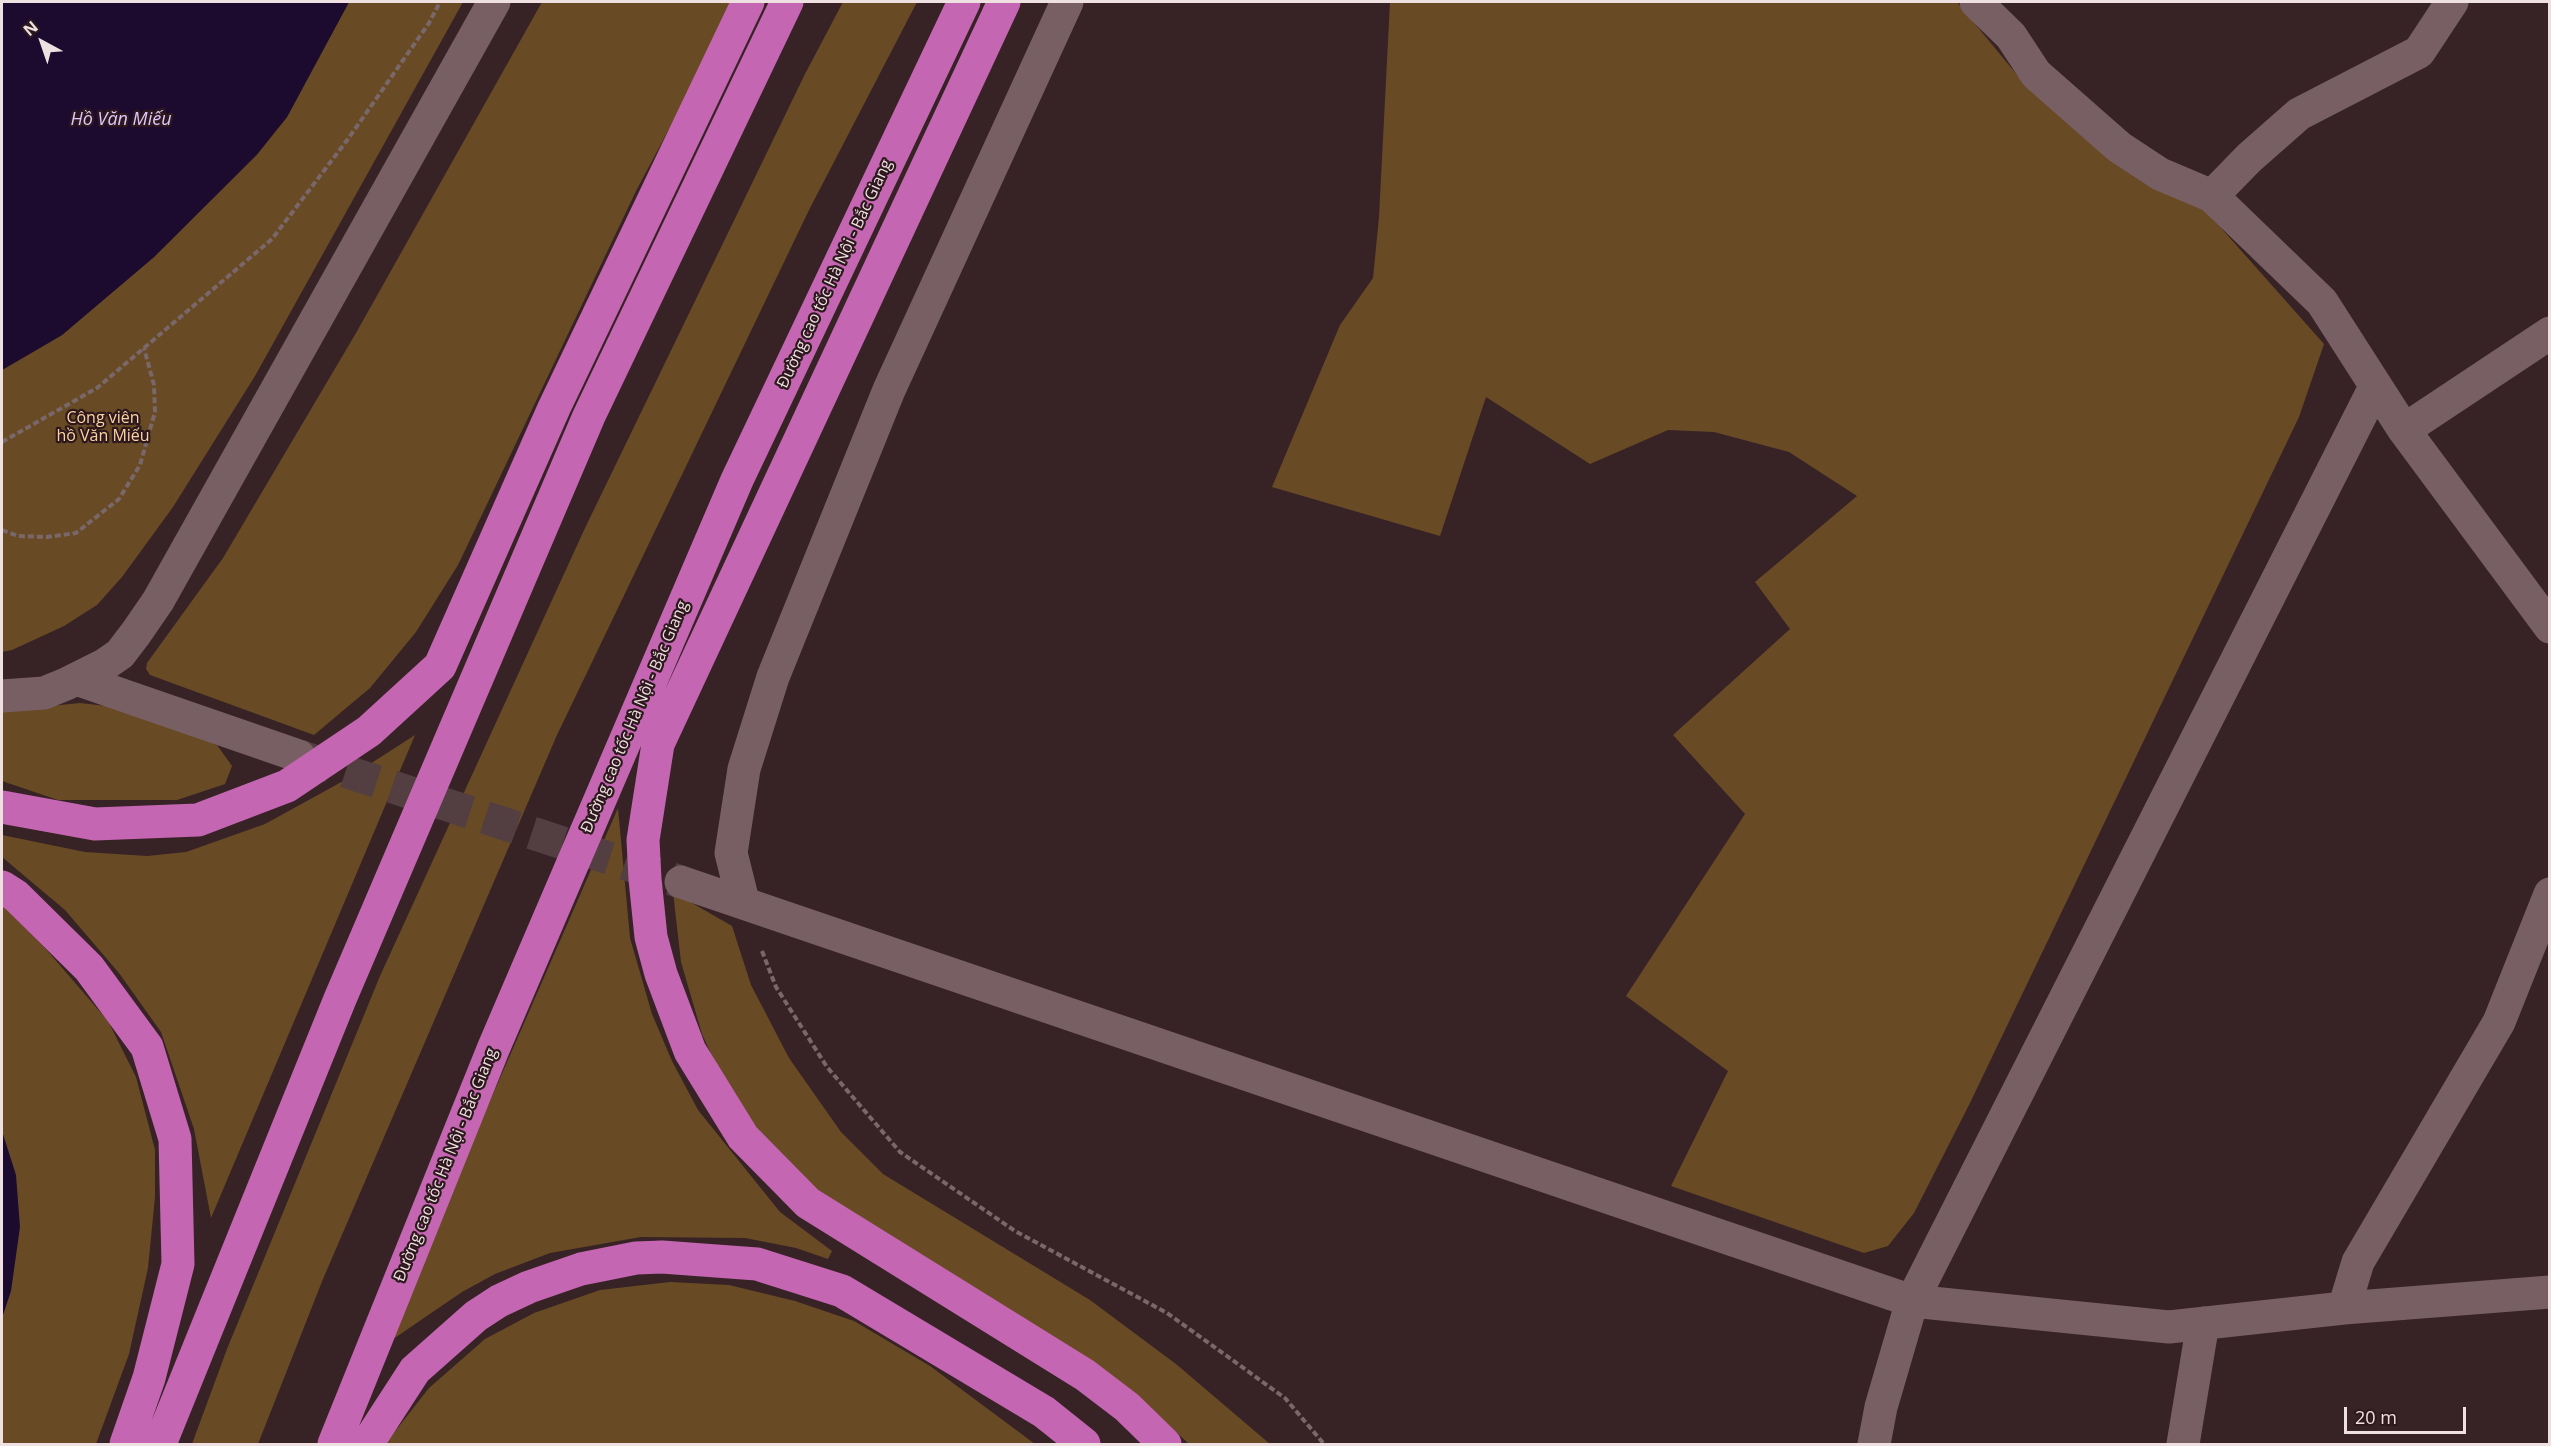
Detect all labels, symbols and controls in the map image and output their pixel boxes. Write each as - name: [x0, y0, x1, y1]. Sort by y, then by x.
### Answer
- north arrow: [12, 12, 72, 72]
- text: N: [18, 16, 42, 41]
- water label: Hồ Văn Miếu: [70, 109, 172, 131]
- street label: Đường cao tốc Hà Nội - Bắc Giang: [773, 157, 897, 391]
- park label: Công viên hồ Văn Miếu: [56, 408, 150, 446]
- street label: Đường cao tốc Hà Nội - Bắc Giang: [577, 598, 693, 836]
- street label: Đường cao tốc Hà Nội - Bắc Giang: [390, 1045, 502, 1285]
- scale bar: [2347, 1395, 2468, 1433]
- text: 20 m: [2355, 1405, 2397, 1429]

